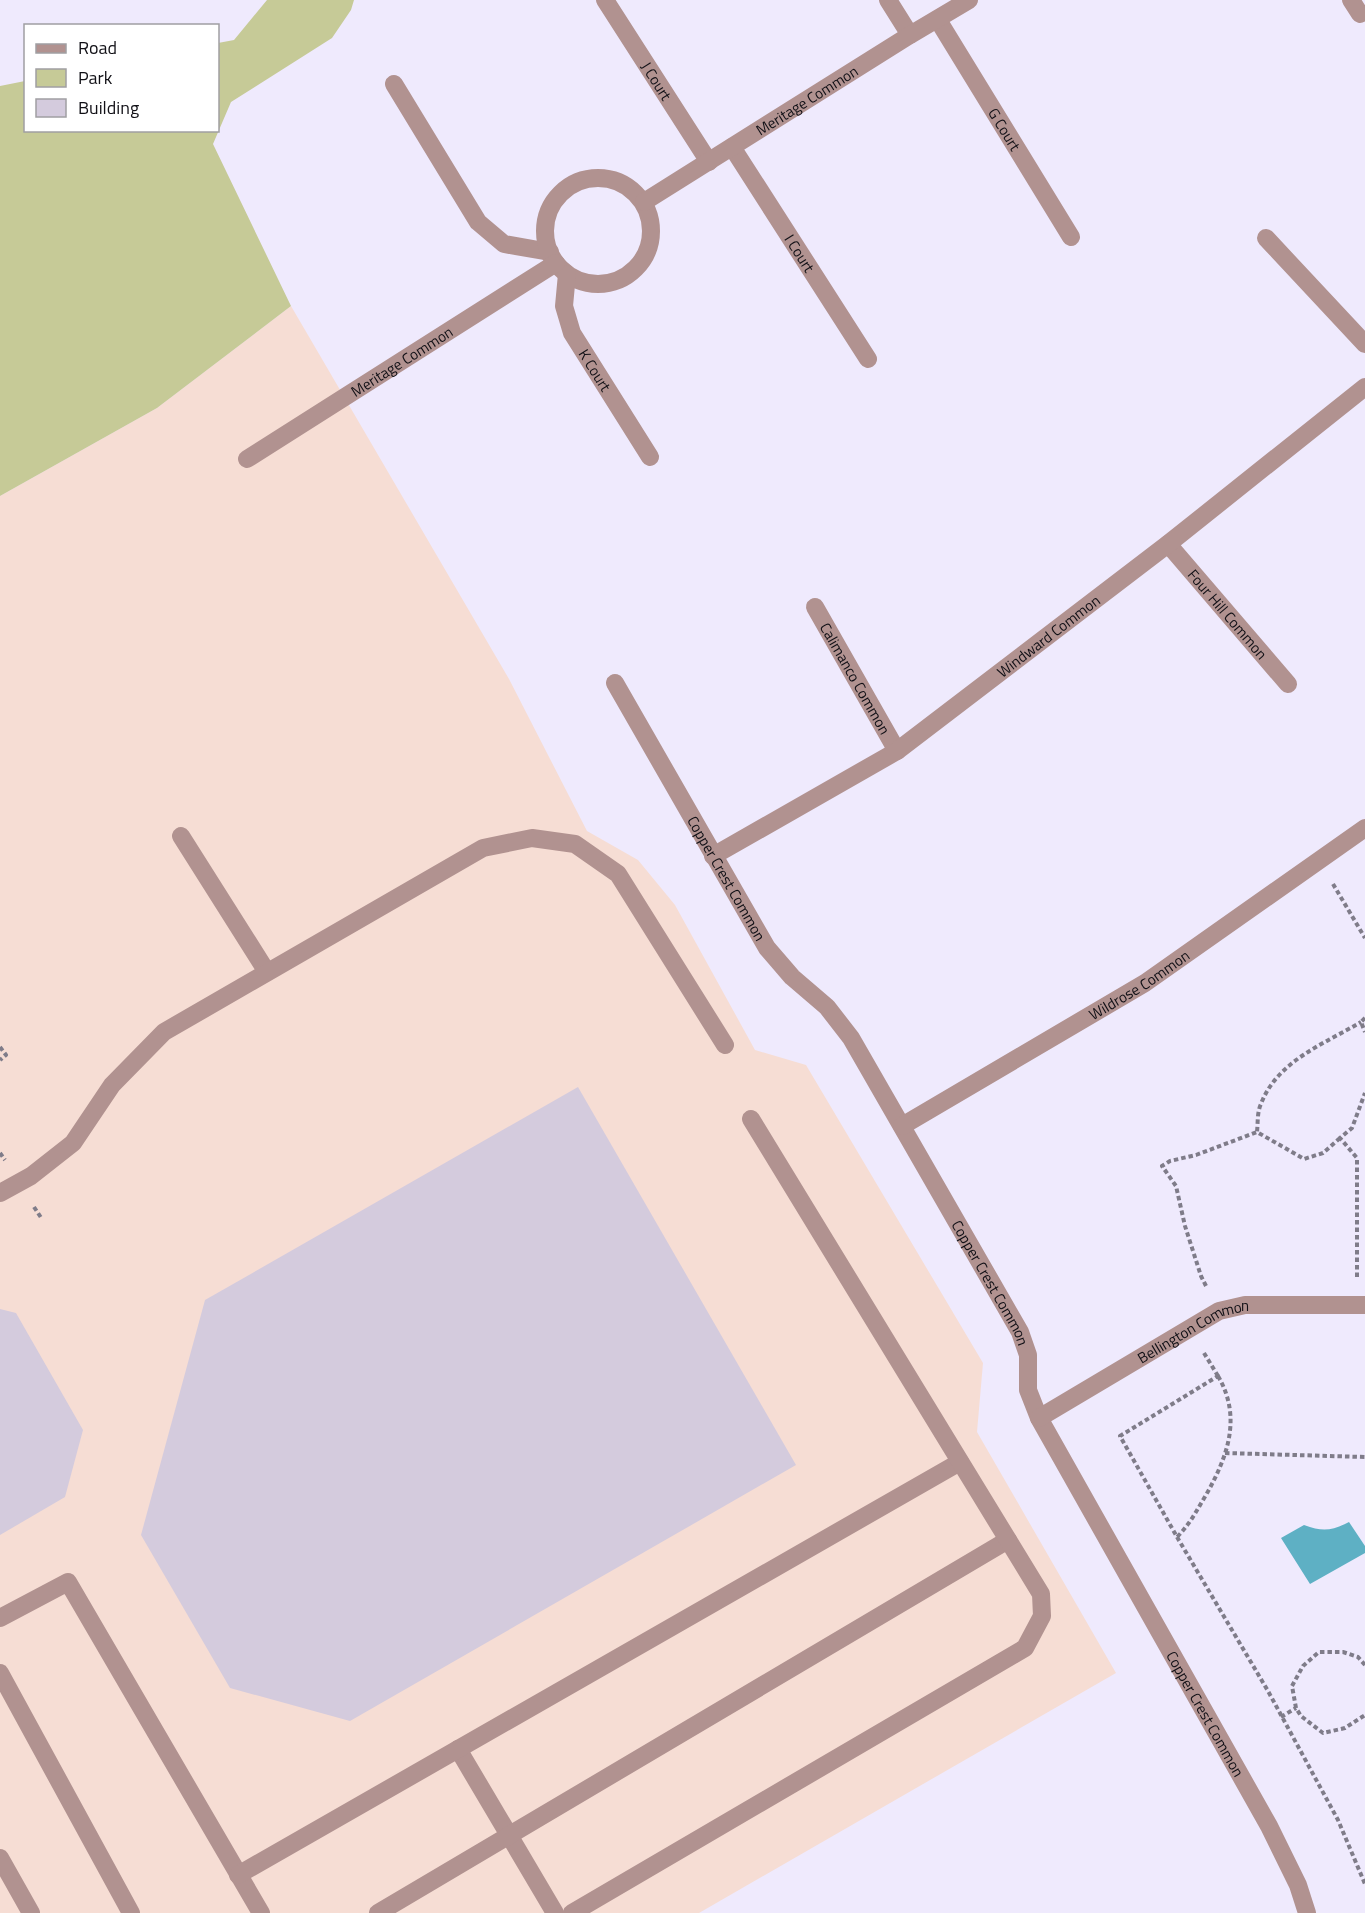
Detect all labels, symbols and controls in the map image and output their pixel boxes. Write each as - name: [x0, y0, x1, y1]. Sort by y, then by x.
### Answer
- legend: [24, 24, 219, 132]
- text: Road: [78, 34, 117, 61]
- street label: J Court: [636, 57, 678, 105]
- street label: Meritage Common: [751, 59, 862, 141]
- text: Park: [78, 64, 113, 91]
- text: Building: [78, 94, 139, 121]
- street label: G Court: [983, 103, 1027, 156]
- street label: I Court: [779, 229, 821, 277]
- street label: Meritage Common: [346, 320, 457, 402]
- street label: K Court: [573, 344, 618, 396]
- street label: Four Hill Common: [1182, 564, 1273, 664]
- street label: Windward Common: [992, 589, 1105, 683]
- street label: Calimanco Common: [815, 618, 897, 738]
- street label: Copper Crest Common: [682, 811, 772, 945]
- street label: Wildrose Common: [1084, 944, 1194, 1025]
- street label: Copper Crest Common: [946, 1215, 1035, 1348]
- street label: Bellington Common: [1133, 1294, 1249, 1369]
- street label: Copper Crest Common: [1161, 1646, 1250, 1781]

